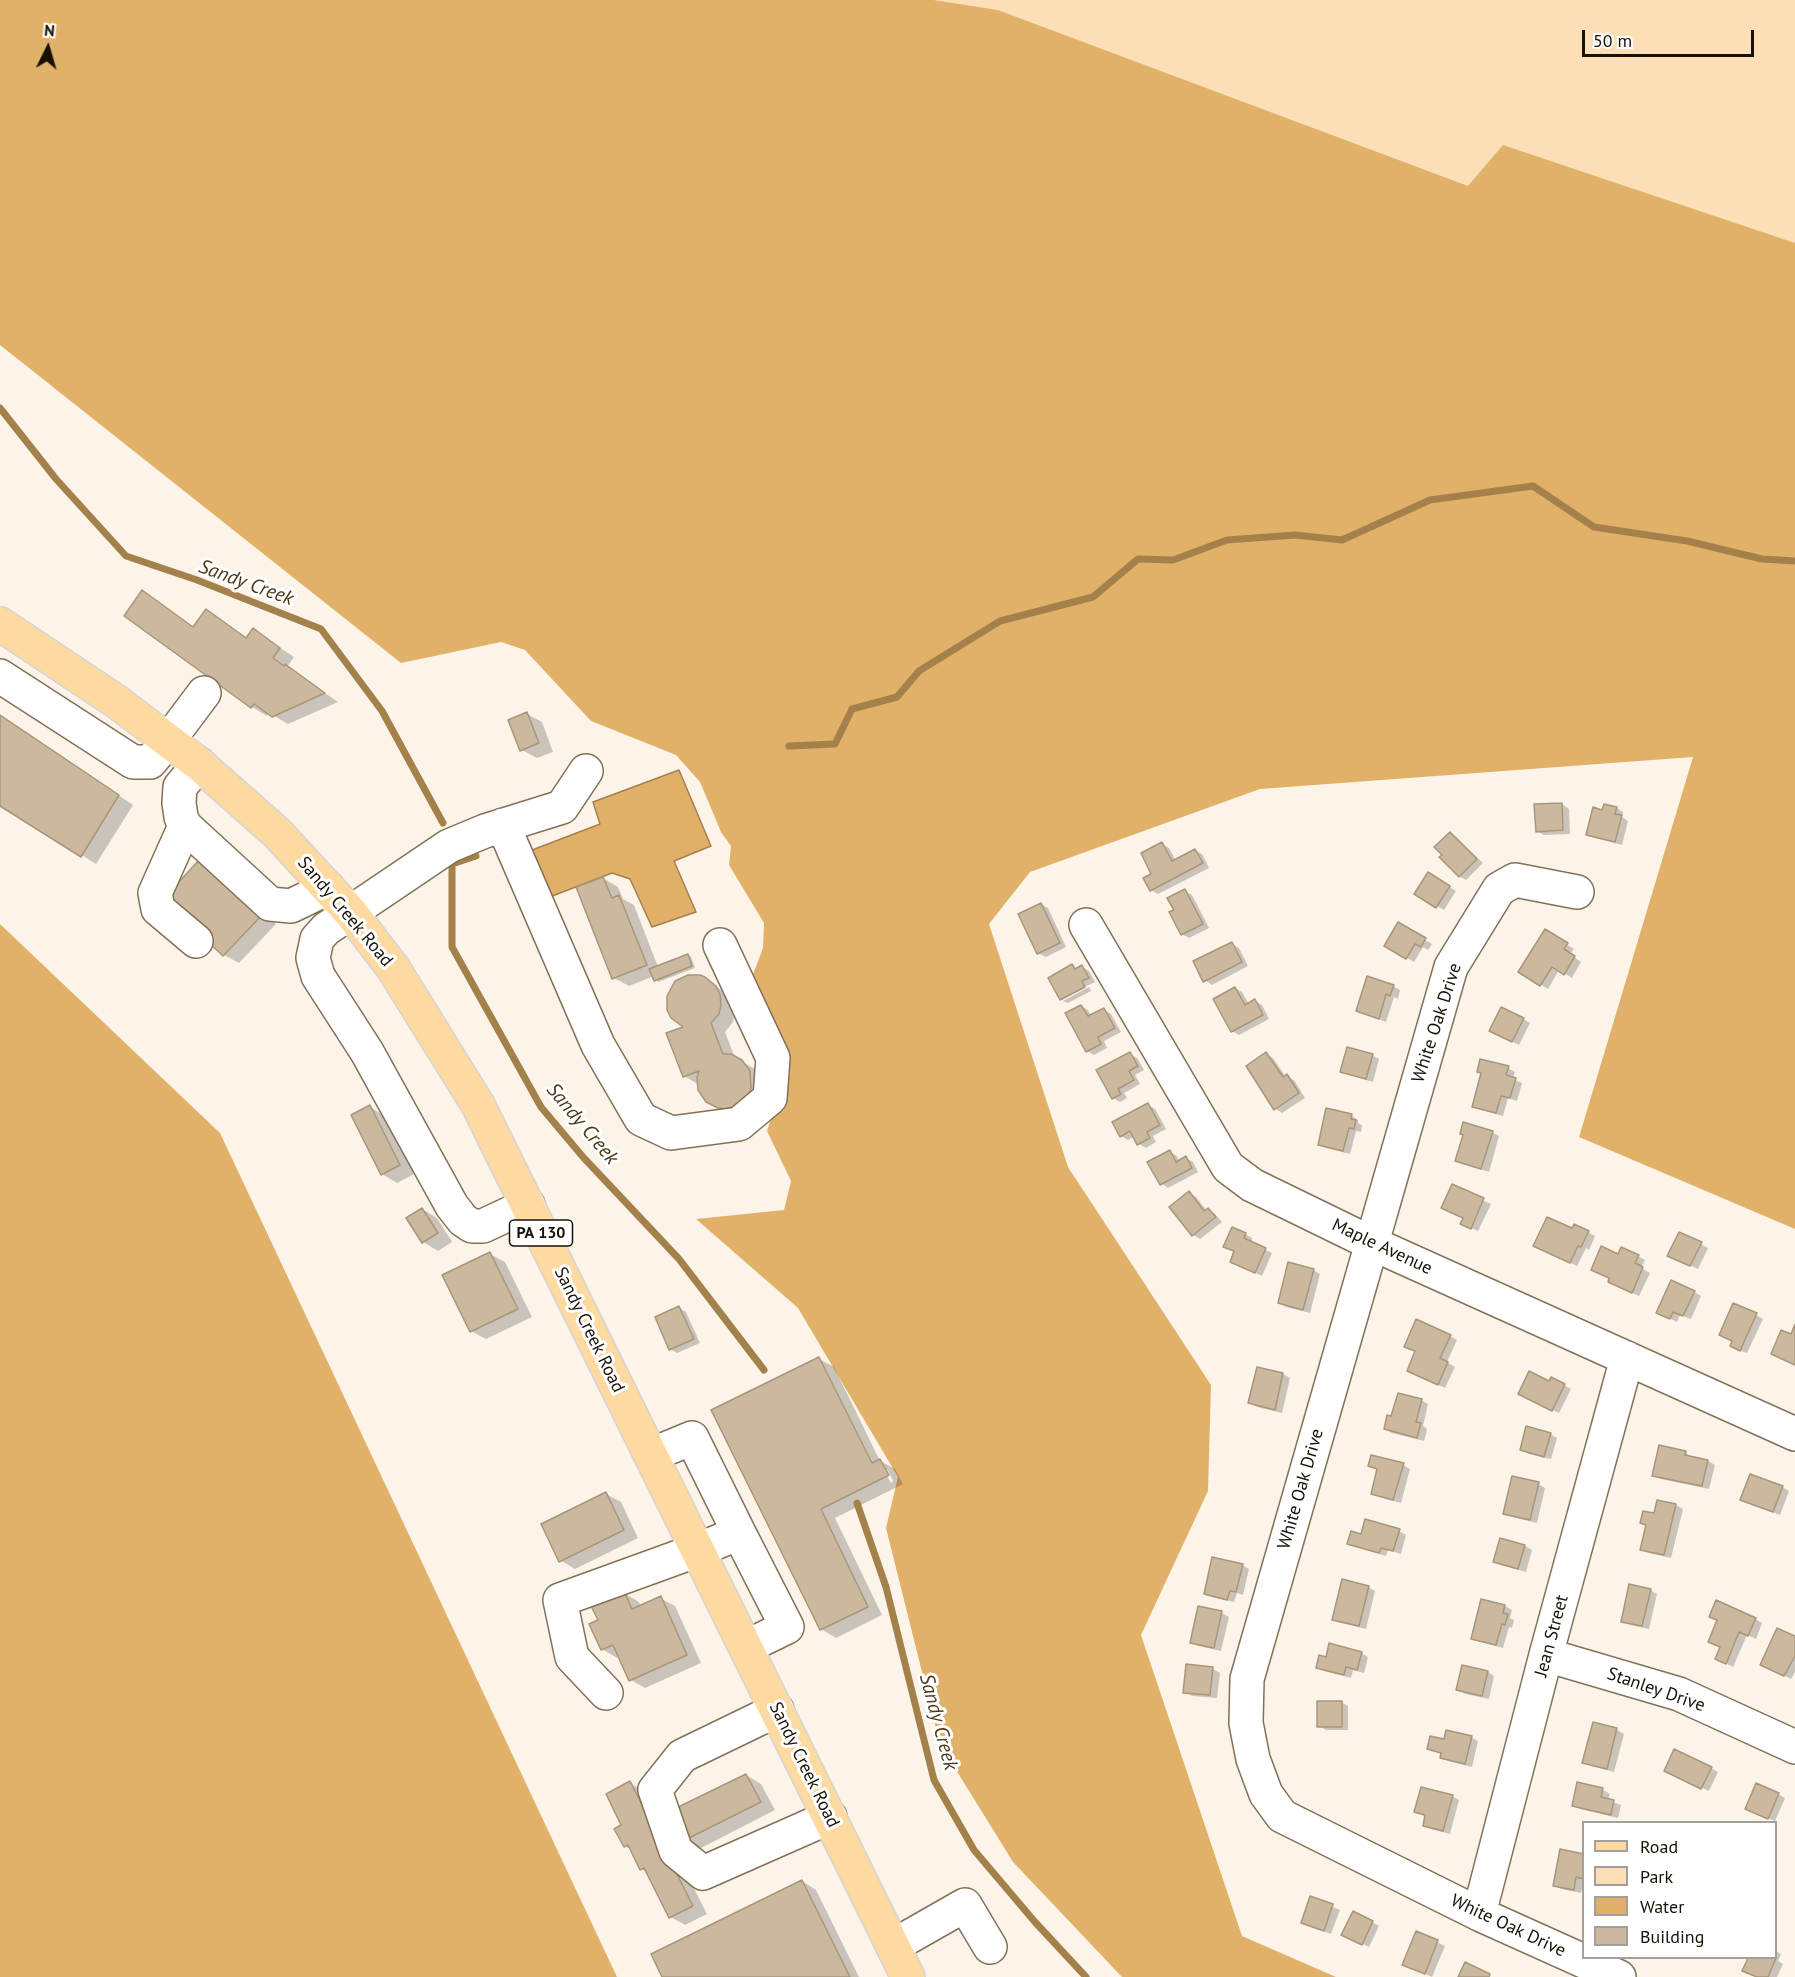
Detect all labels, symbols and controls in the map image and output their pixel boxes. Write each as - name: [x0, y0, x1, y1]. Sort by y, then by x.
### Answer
- north arrow: [18, 18, 78, 78]
- scale bar: [1585, 18, 1758, 56]
- text: N: [43, 20, 56, 40]
- text: 50 m: [1593, 29, 1632, 52]
- water label: Sandy Creek: [195, 555, 297, 611]
- street label: Sandy Creek Road: [293, 853, 397, 971]
- street label: White Oak Drive: [1408, 960, 1466, 1086]
- water label: Sandy Creek: [541, 1078, 623, 1170]
- street label: Maple Avenue: [1328, 1214, 1436, 1280]
- road number: PA 130: [510, 1220, 572, 1246]
- street label: Sandy Creek Road: [549, 1264, 629, 1396]
- street label: White Oak Drive: [1273, 1426, 1329, 1552]
- street label: Jean Street: [1531, 1593, 1573, 1679]
- street label: Stanley Drive: [1604, 1663, 1708, 1717]
- water label: Sandy Creek: [914, 1671, 962, 1773]
- street label: Sandy Creek Road: [764, 1699, 844, 1831]
- legend: [1582, 1821, 1777, 1959]
- text: Road: [1640, 1835, 1678, 1858]
- text: Park: [1640, 1865, 1673, 1888]
- street label: White Oak Drive: [1447, 1890, 1569, 1962]
- text: Water: [1640, 1895, 1684, 1918]
- text: Building: [1640, 1925, 1704, 1948]

